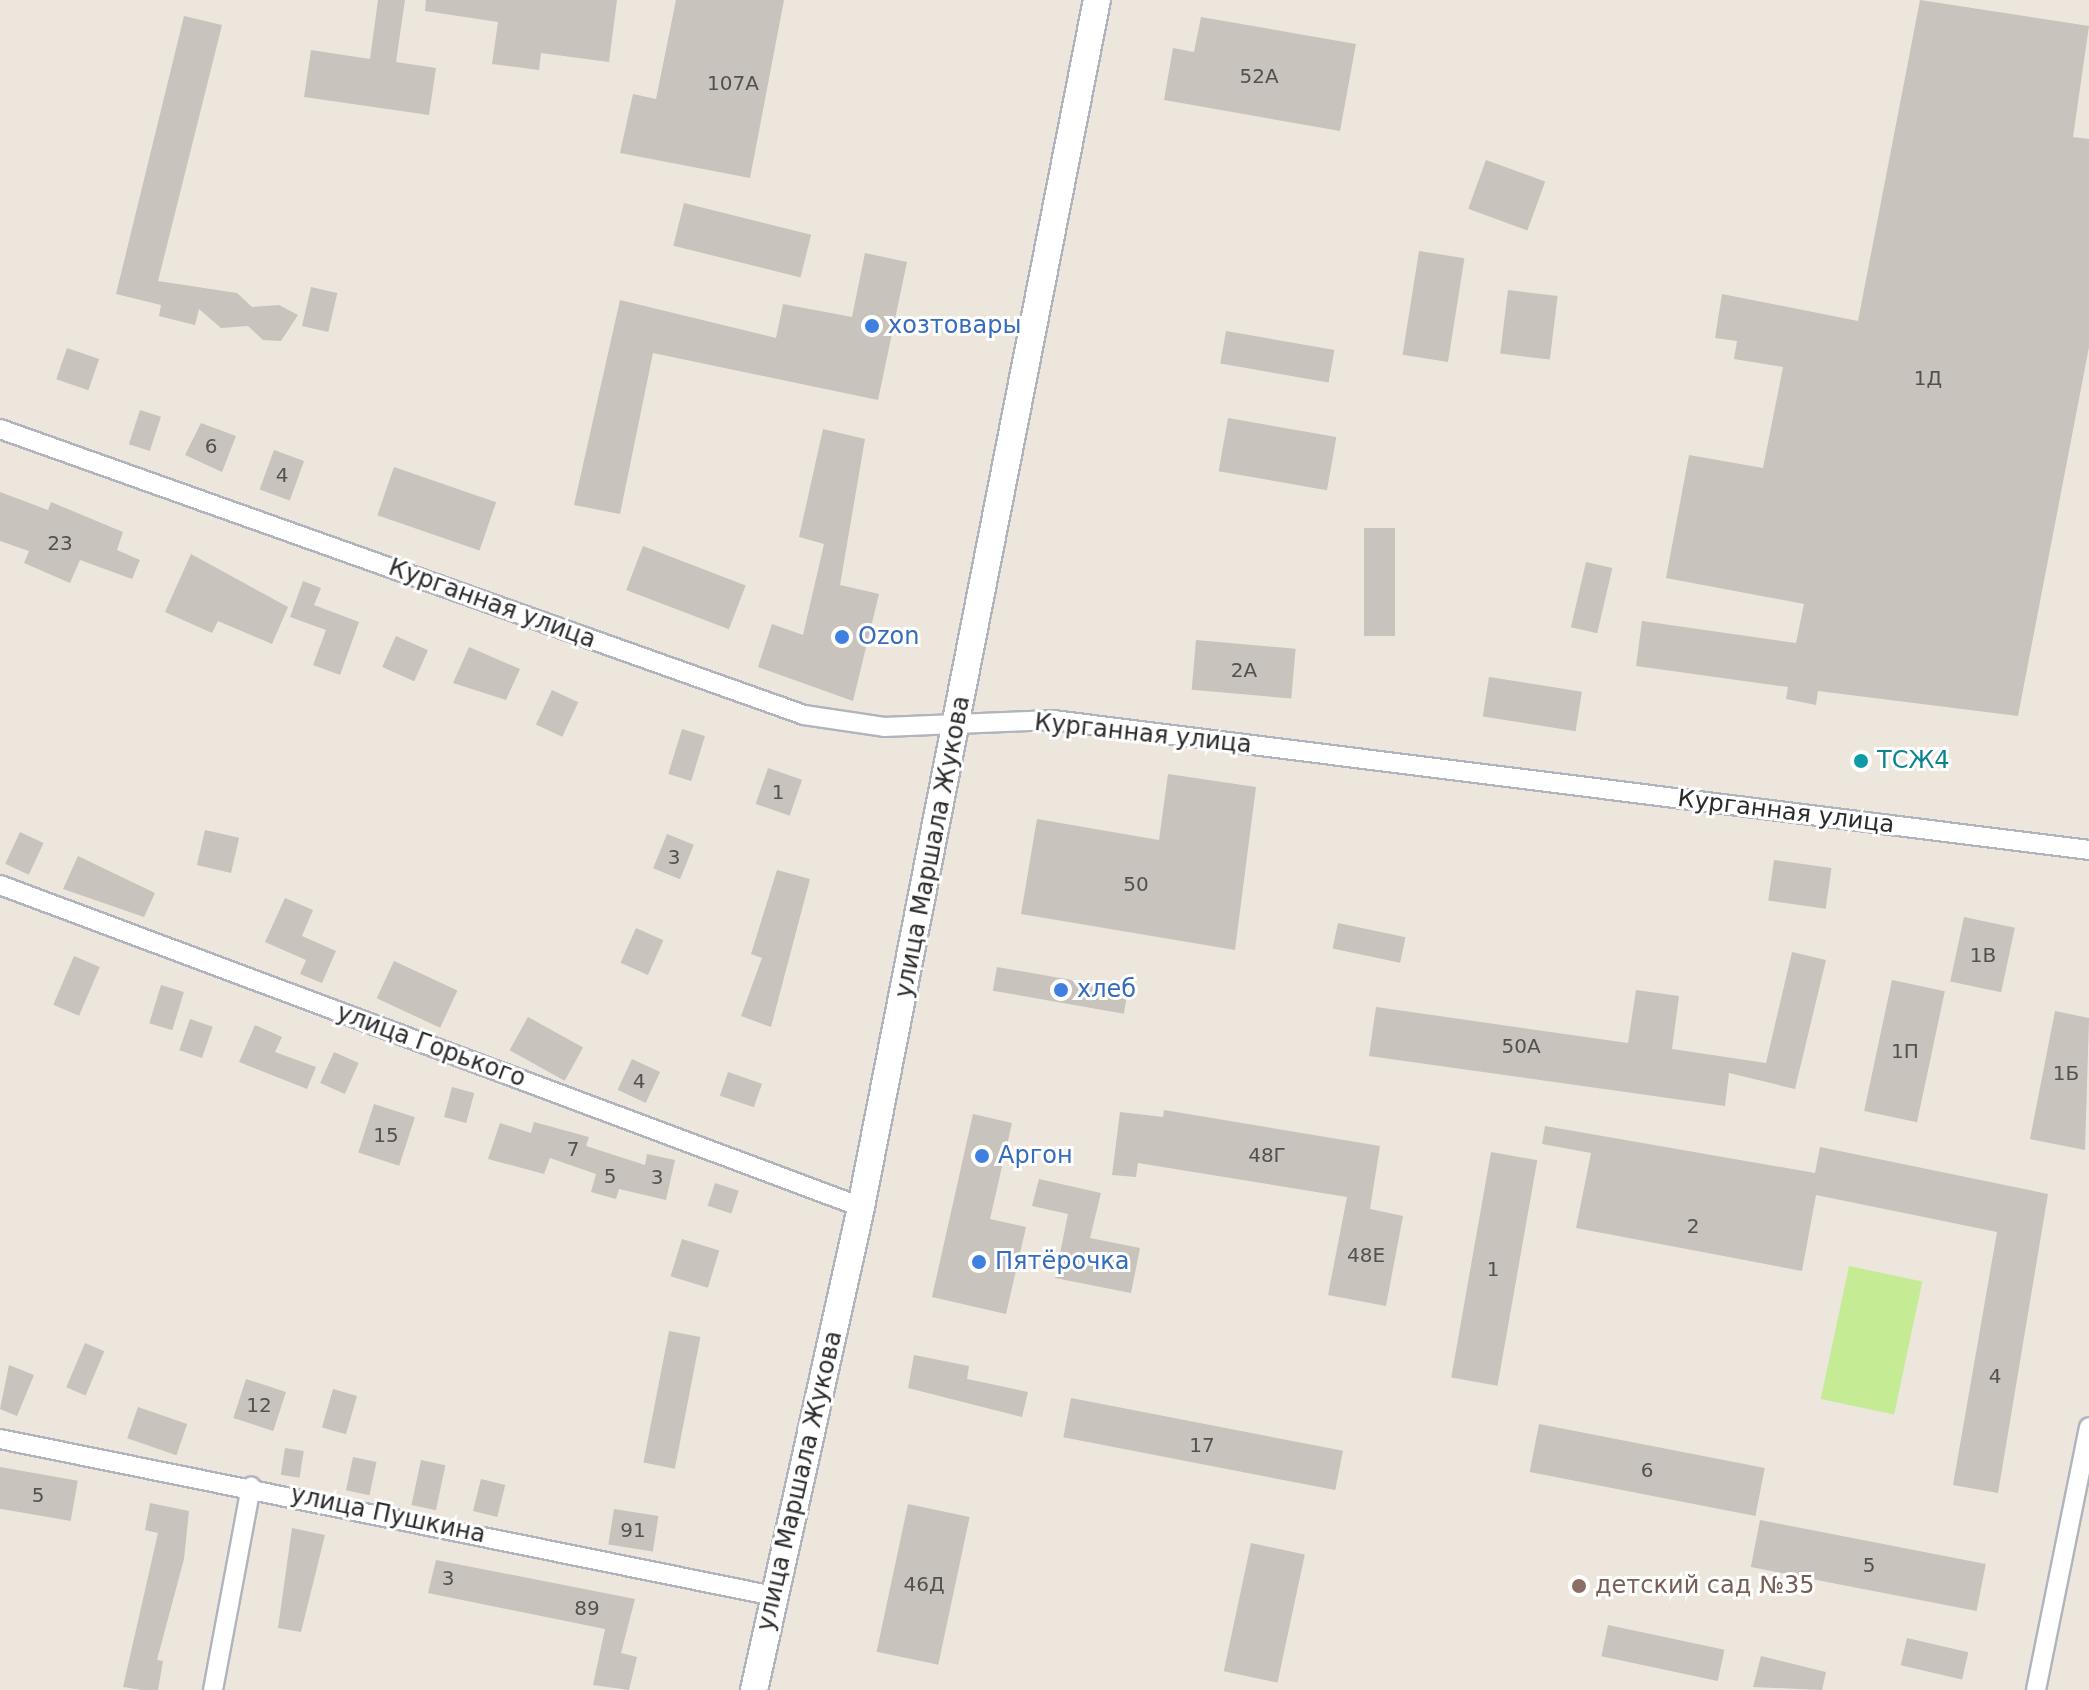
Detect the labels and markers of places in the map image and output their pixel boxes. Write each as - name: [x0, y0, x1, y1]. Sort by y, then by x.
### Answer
- place label: хозтовары: [888, 312, 1021, 340]
- marker: хозтовары: [863, 317, 881, 335]
- place label: Ozon: [858, 623, 919, 651]
- marker: Ozon: [833, 628, 851, 646]
- place label: ТСЖ4: [1877, 747, 1950, 775]
- marker: ТСЖ4: [1852, 752, 1870, 770]
- place label: хлеб: [1077, 976, 1136, 1004]
- marker: хлеб: [1052, 981, 1070, 999]
- place label: Аргон: [998, 1142, 1073, 1170]
- marker: Аргон: [973, 1147, 991, 1165]
- place label: Пятёрочка: [995, 1248, 1130, 1276]
- marker: Пятёрочка: [970, 1253, 988, 1271]
- place label: детский сад №35: [1595, 1572, 1814, 1600]
- marker: детский сад №35: [1570, 1577, 1588, 1595]

